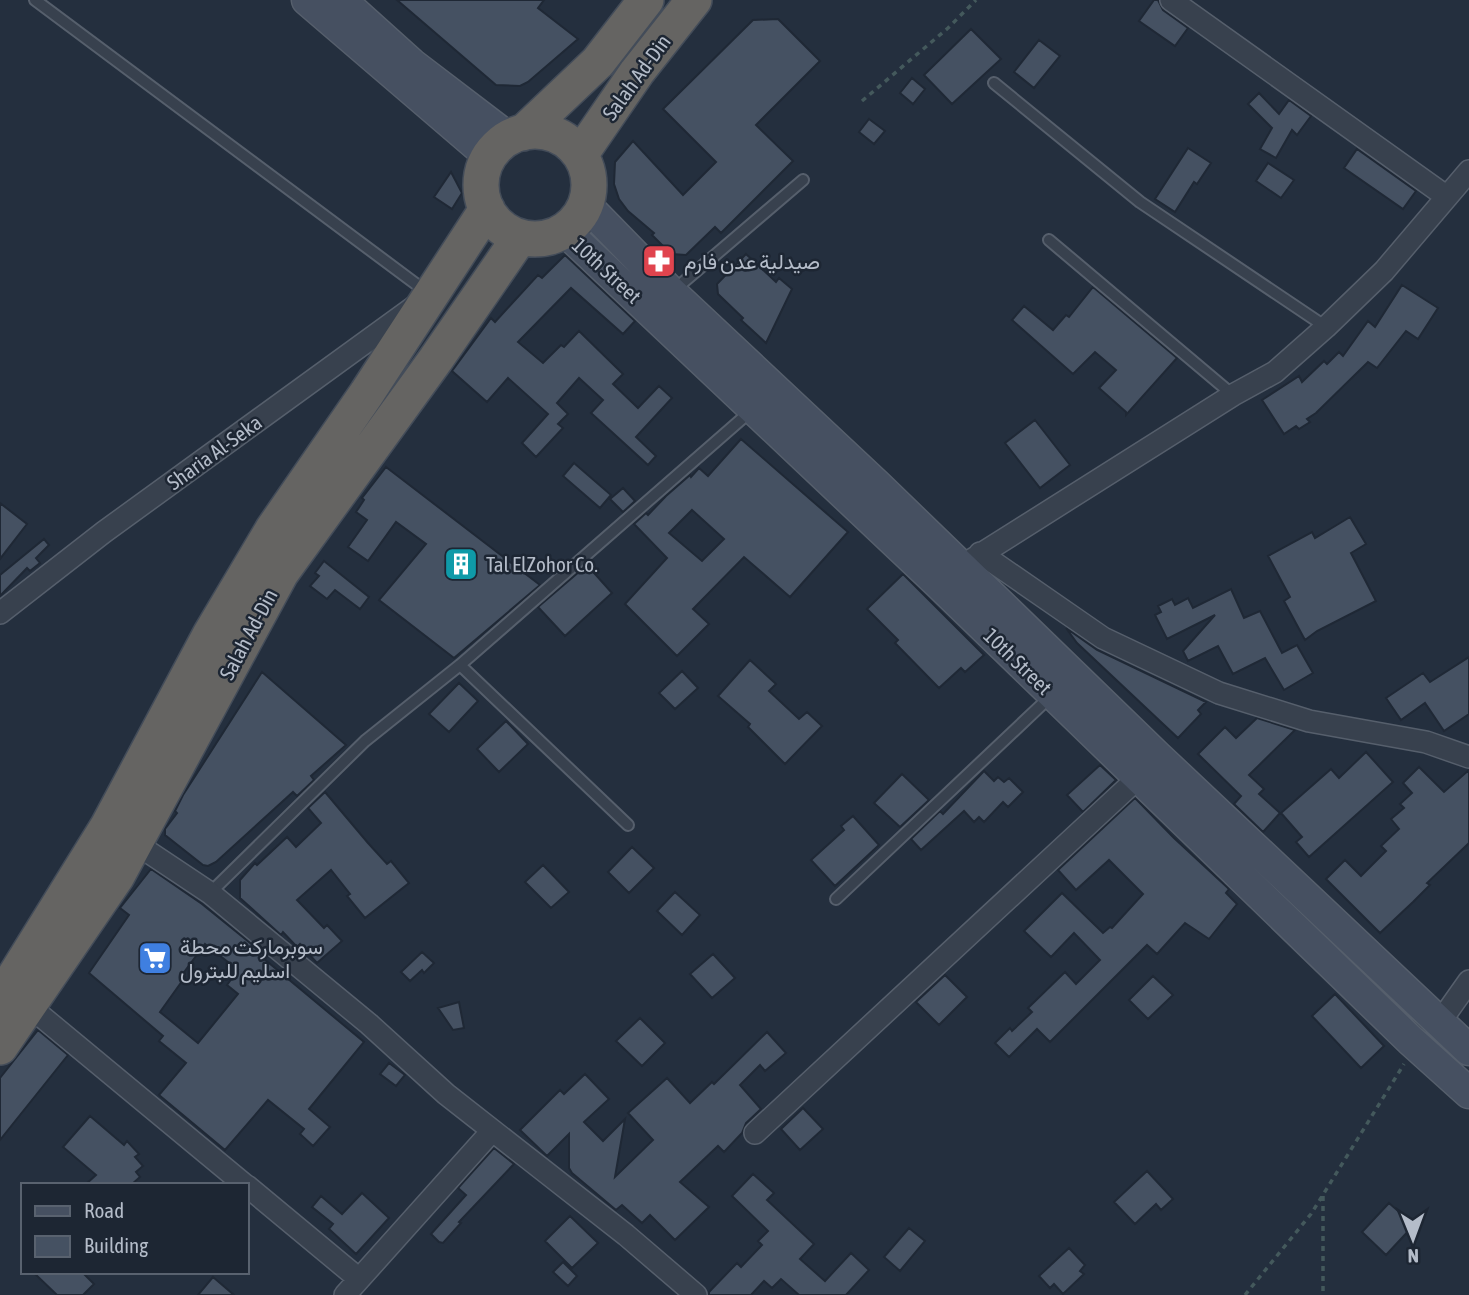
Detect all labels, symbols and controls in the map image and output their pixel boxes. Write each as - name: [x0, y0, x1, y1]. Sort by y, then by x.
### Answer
- street label: Salah Ad-Din: [597, 30, 675, 124]
- street label: 10th Street: [568, 232, 646, 308]
- pharmacy icon: صيدلية عدن فارم: [640, 242, 678, 280]
- place label: صيدلية عدن فارم: [684, 249, 820, 276]
- street label: Sharia Al-Seka: [162, 410, 266, 494]
- building icon: Tal ElZohor Co.: [442, 545, 480, 583]
- place label: Tal ElZohor Co.: [486, 552, 598, 576]
- street label: Salah Ad-Din: [214, 585, 282, 683]
- street label: 10th Street: [979, 623, 1057, 699]
- place label: سوبرماركت محطة اسليم للبترول: [180, 934, 323, 985]
- supermarket icon: سوبرماركت محطة اسليم للبترول: [136, 939, 174, 977]
- legend: [21, 1183, 248, 1274]
- text: Road: [84, 1198, 124, 1222]
- north arrow: [1378, 1204, 1448, 1274]
- text: Building: [84, 1233, 148, 1257]
- text: N: [1407, 1245, 1419, 1267]

